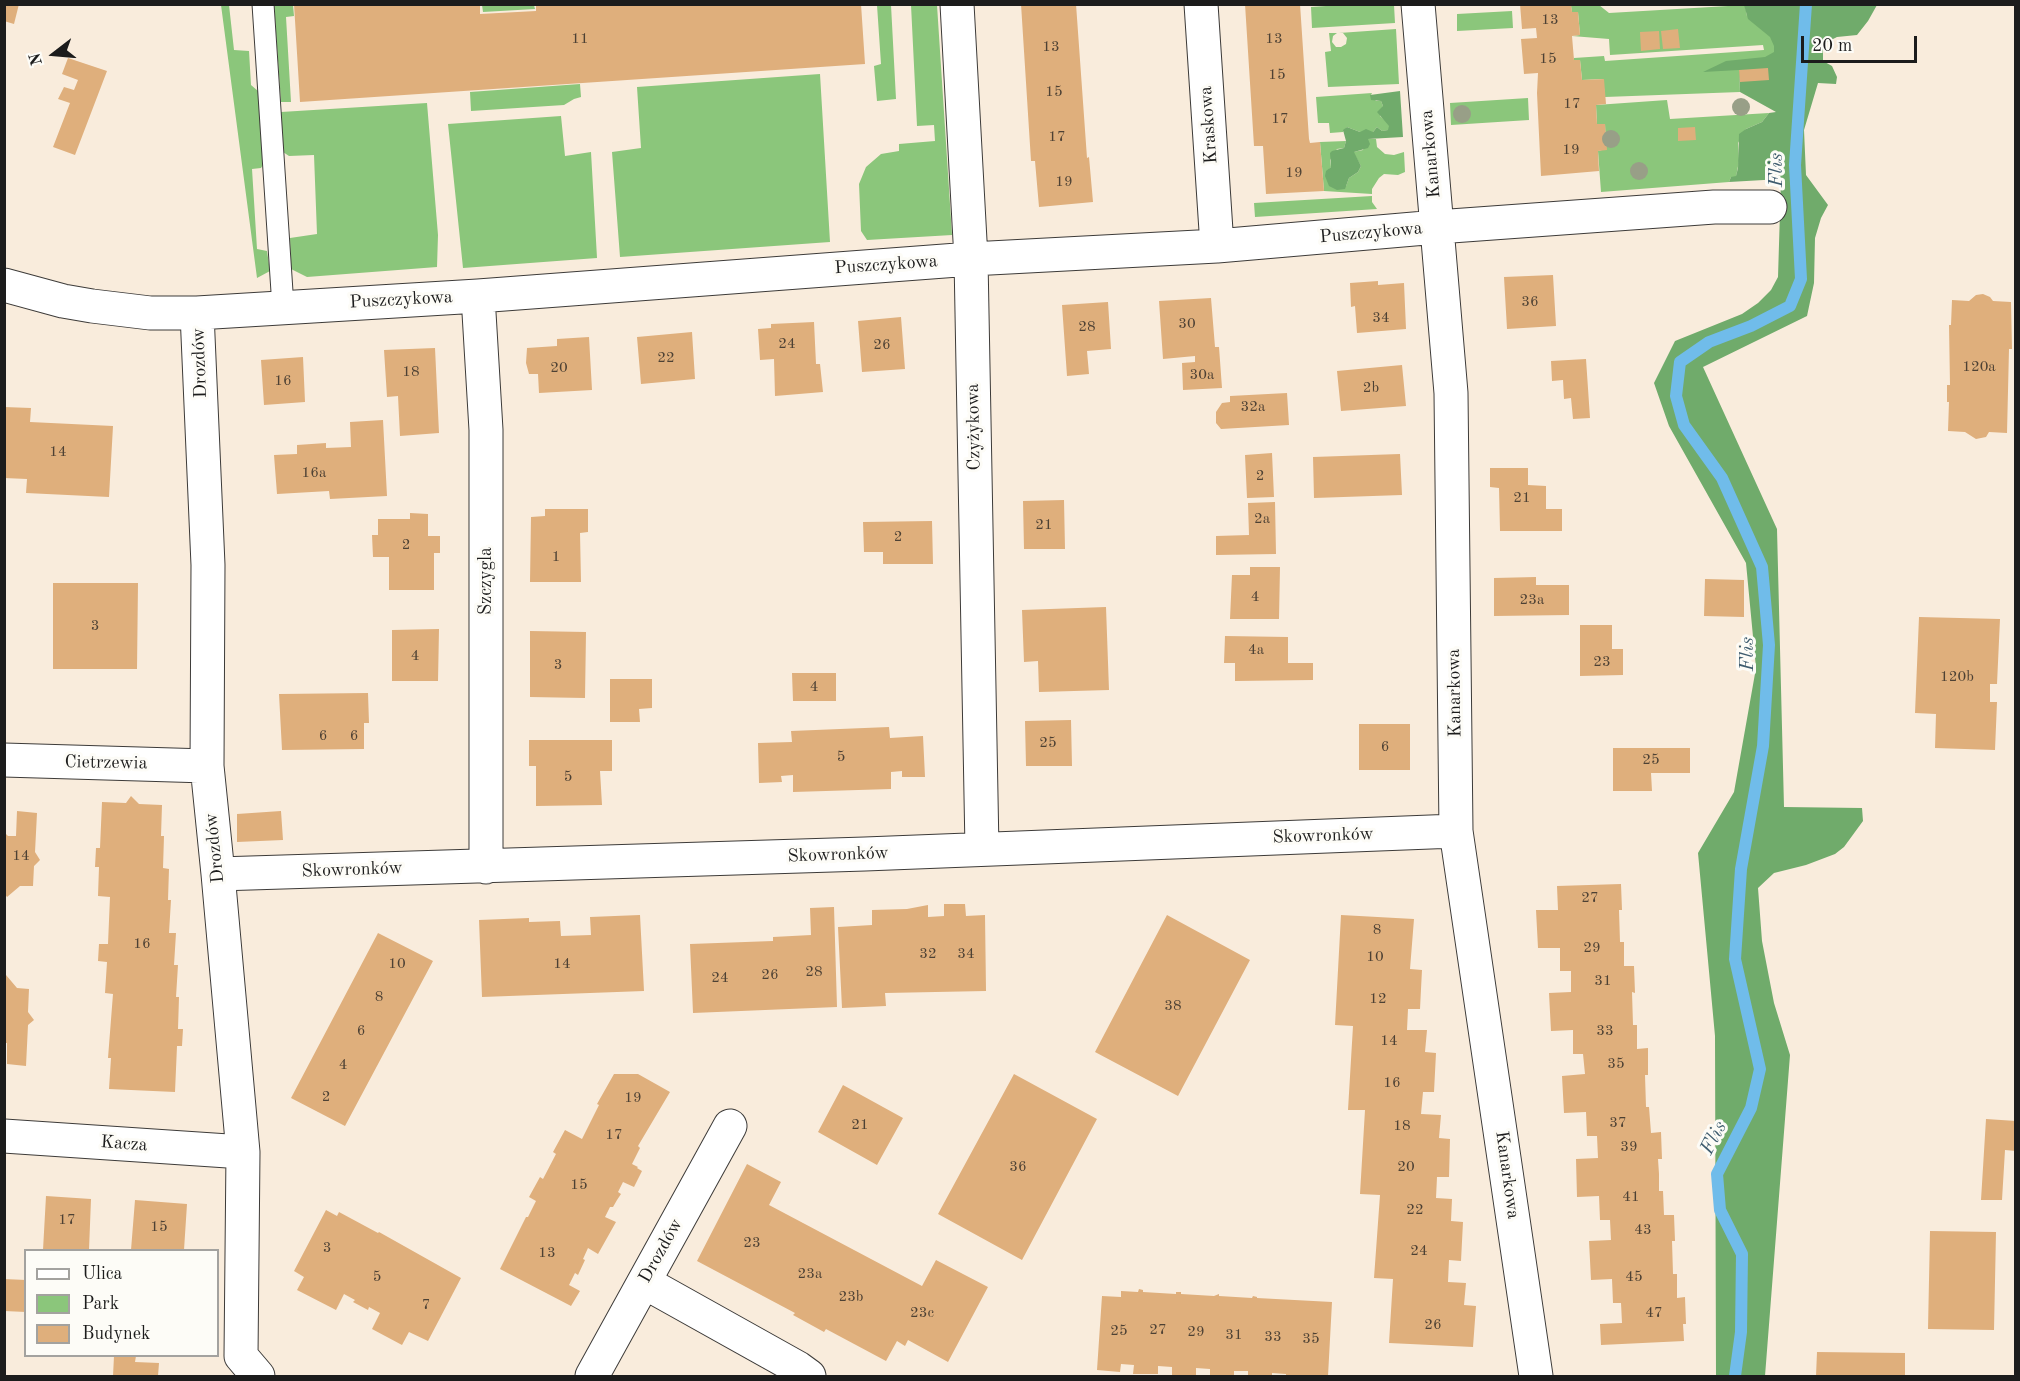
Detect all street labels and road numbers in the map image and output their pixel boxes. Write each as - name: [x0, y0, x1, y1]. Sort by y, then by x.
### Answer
- street label: Kraskowa: [1196, 85, 1222, 165]
- street label: Kanarkowa: [1416, 109, 1446, 199]
- street label: Puszczykowa: [1319, 218, 1423, 248]
- street label: Puszczykowa: [834, 251, 938, 279]
- street label: Puszczykowa: [349, 287, 453, 313]
- street label: Drozdów: [188, 328, 212, 398]
- street label: Czyżykowa: [962, 383, 986, 471]
- street label: Szczygla: [475, 547, 497, 615]
- street label: Kanarkowa: [1443, 648, 1467, 738]
- street label: Cietrzewia: [64, 751, 148, 775]
- street label: Drozdów: [201, 812, 229, 884]
- street label: Skowronków: [1272, 823, 1374, 849]
- street label: Skowronków: [787, 842, 889, 868]
- street label: Skowronków: [301, 857, 403, 883]
- street label: Kanarkowa: [1490, 1130, 1524, 1220]
- street label: Kacza: [100, 1132, 148, 1156]
- street label: Drozdów: [635, 1215, 687, 1287]

